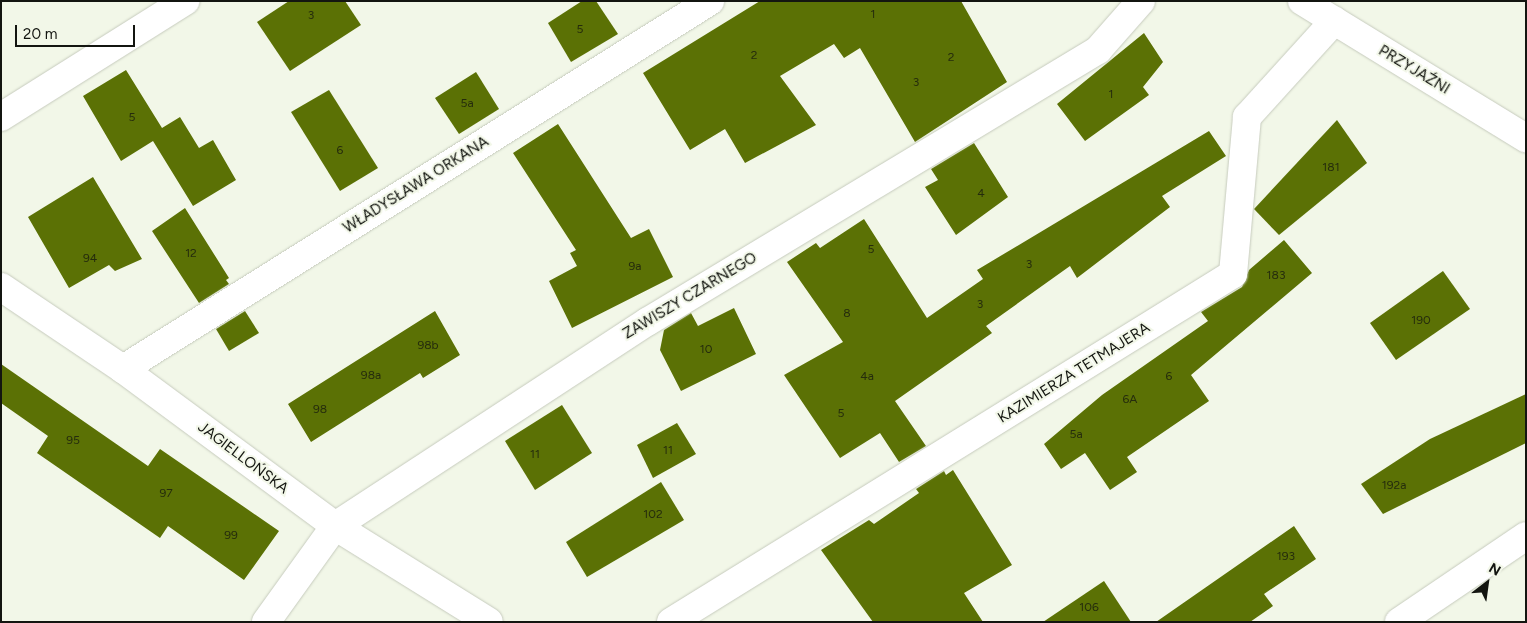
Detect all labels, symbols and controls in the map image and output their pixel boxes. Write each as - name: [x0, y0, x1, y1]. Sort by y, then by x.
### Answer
- house number: 1: [871, 8, 875, 22]
- house number: 3: [308, 9, 314, 23]
- scale bar: [18, 15, 138, 47]
- house number: 5: [577, 23, 583, 37]
- text: 20 m: [23, 25, 57, 43]
- street label: PRZYJAŹNI: [1375, 42, 1453, 98]
- house number: 2: [751, 49, 757, 63]
- house number: 2: [948, 51, 954, 65]
- house number: 3: [913, 76, 919, 90]
- house number: 1: [1109, 88, 1113, 102]
- house number: 5a: [460, 97, 474, 111]
- house number: 5: [129, 111, 135, 125]
- street label: WŁADYSŁAWA ORKANA: [340, 133, 492, 237]
- house number: 6: [337, 144, 343, 158]
- house number: 181: [1322, 161, 1340, 175]
- house number: 4: [977, 187, 985, 201]
- house number: 5: [868, 243, 874, 257]
- house number: 12: [185, 247, 197, 261]
- street label: ZAWISZY CZARNEGO: [620, 249, 760, 343]
- house number: 94: [83, 252, 97, 266]
- house number: 3: [1026, 258, 1032, 272]
- house number: 9a: [629, 260, 641, 274]
- house number: 183: [1267, 269, 1285, 283]
- house number: 3: [977, 298, 983, 312]
- house number: 8: [843, 307, 851, 321]
- house number: 190: [1411, 314, 1431, 328]
- street label: KAZIMIERZA TETMAJERA: [995, 319, 1153, 427]
- house number: 98b: [417, 339, 439, 353]
- house number: 10: [700, 343, 712, 357]
- house number: 98a: [361, 369, 381, 383]
- house number: 4a: [860, 370, 874, 384]
- house number: 6: [1166, 370, 1172, 384]
- house number: 6A: [1123, 393, 1137, 407]
- house number: 98: [313, 403, 327, 417]
- house number: 5: [838, 407, 844, 421]
- street label: JAGIELLOŃSKA: [194, 418, 292, 498]
- house number: 5a: [1069, 428, 1083, 442]
- house number: 95: [66, 434, 80, 448]
- house number: 11: [663, 444, 673, 458]
- house number: 11: [530, 448, 540, 462]
- house number: 192a: [1382, 479, 1406, 493]
- house number: 97: [159, 487, 173, 501]
- house number: 102: [643, 508, 663, 522]
- house number: 99: [224, 529, 238, 543]
- house number: 193: [1277, 550, 1295, 564]
- north arrow: [1462, 558, 1512, 608]
- text: N: [1486, 560, 1504, 580]
- house number: 106: [1079, 601, 1099, 615]

